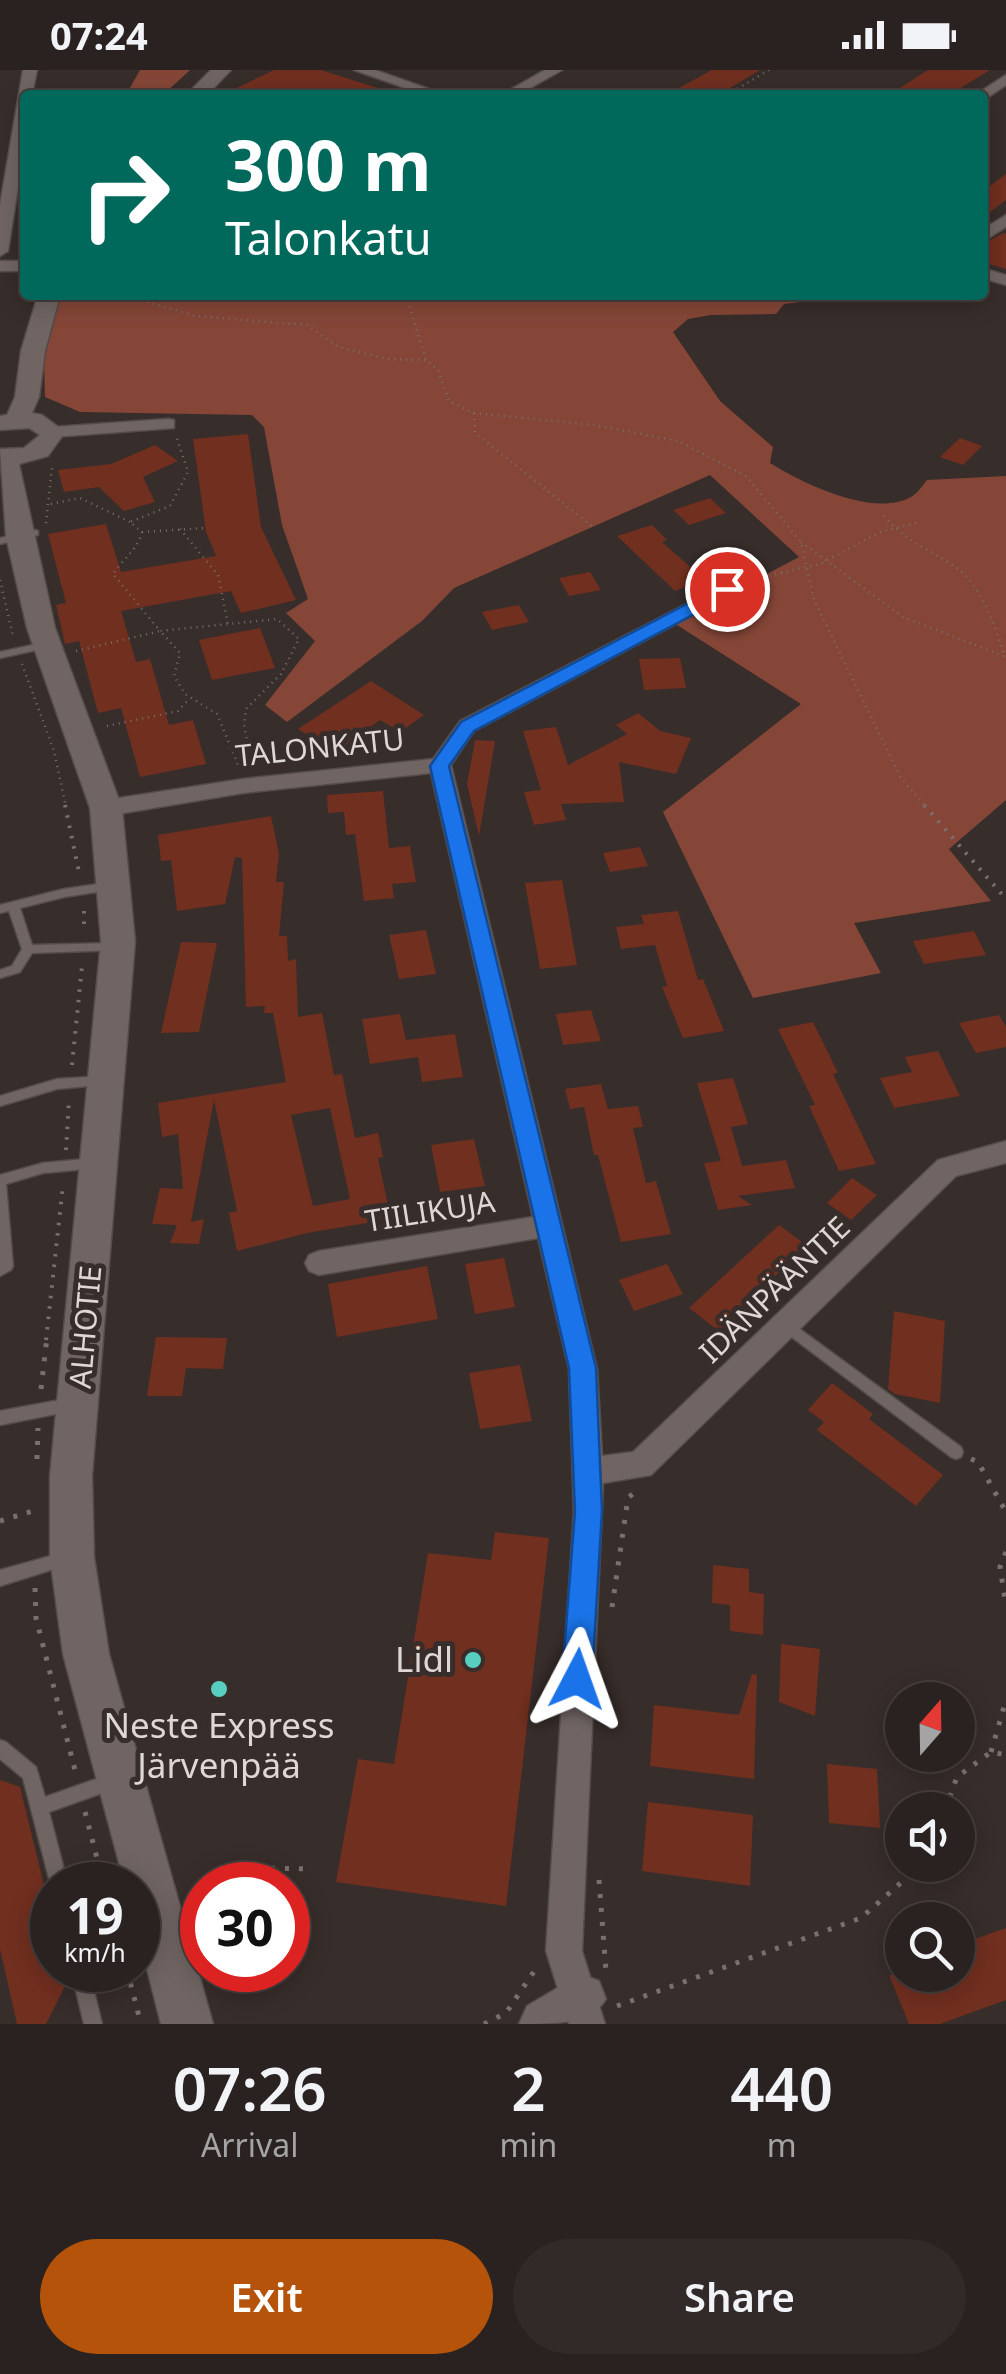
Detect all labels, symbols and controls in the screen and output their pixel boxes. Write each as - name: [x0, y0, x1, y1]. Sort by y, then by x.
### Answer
- text: 07:24: [50, 9, 148, 61]
- text: 300 m: [225, 116, 432, 212]
- icon: right: [60, 130, 190, 260]
- text: Talonkatu: [225, 207, 432, 268]
- pin: [685, 547, 770, 632]
- icon: arrive: [700, 562, 755, 617]
- street label: TALONKATU: [233, 717, 406, 776]
- street label: TIILIKUJA: [362, 1180, 498, 1241]
- street label: IDÄNPÄÄNTIE: [690, 1207, 858, 1371]
- street label: ALHOTIE: [59, 1264, 110, 1390]
- position arrow: [525, 1627, 629, 1731]
- place label: Lidl: [395, 1635, 453, 1682]
- marker: Lidl: [462, 1649, 484, 1671]
- marker: Neste Express Järvenpää: [208, 1678, 230, 1700]
- north arrow: [885, 1682, 975, 1772]
- map controls: [885, 1682, 975, 1992]
- place label: Neste Express Järvenpää: [103, 1701, 335, 1788]
- button: sound: [885, 1792, 975, 1882]
- speed limit sign: 30: [180, 1862, 310, 1992]
- text: 19: [66, 1881, 124, 1949]
- button: search: [885, 1902, 975, 1992]
- text: km/h: [64, 1935, 126, 1969]
- text: 07:26: [173, 2047, 327, 2129]
- text: 2: [511, 2047, 546, 2129]
- text: 440: [730, 2047, 833, 2129]
- text: Arrival: [201, 2123, 299, 2166]
- text: min: [499, 2123, 557, 2166]
- text: m: [767, 2123, 797, 2166]
- button: Exit: [40, 2239, 493, 2354]
- button: Share: [513, 2239, 966, 2354]

